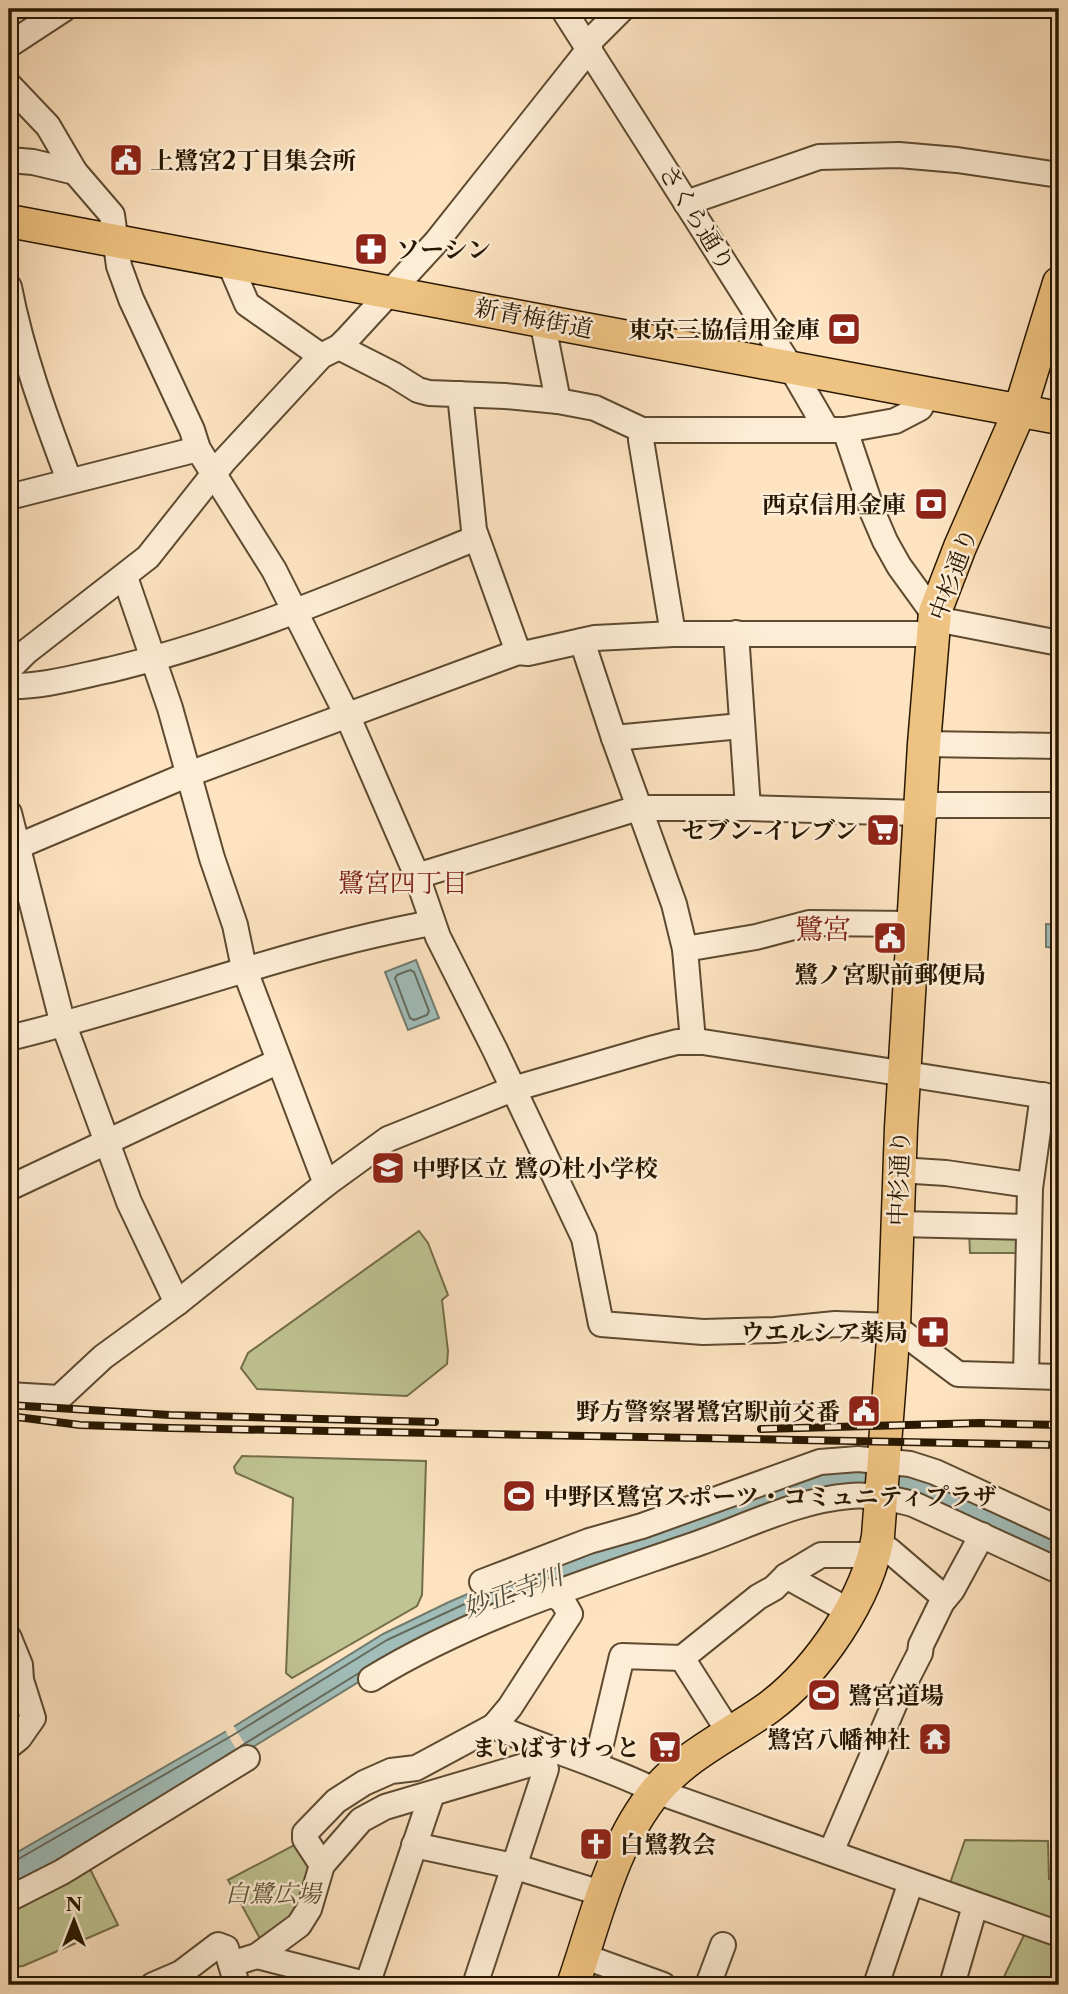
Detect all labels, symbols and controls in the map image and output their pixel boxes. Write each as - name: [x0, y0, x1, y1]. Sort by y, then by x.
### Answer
- public building icon: 上鷺宮2丁目集会所: [107, 141, 145, 179]
- place label: 上鷺宮2丁目集会所: [150, 146, 356, 175]
- street label: さくら通り: [653, 159, 741, 277]
- pharmacy icon: ソーシン: [352, 230, 390, 268]
- place label: ソーシン: [396, 235, 491, 264]
- street label: 新青梅街道: [472, 292, 596, 344]
- bank icon: 東京三協信用金庫: [825, 310, 863, 348]
- place label: 東京三協信用金庫: [628, 315, 820, 344]
- bank icon: 西京信用金庫: [912, 485, 950, 523]
- place label: 西京信用金庫: [762, 490, 906, 519]
- street label: 中杉通り: [923, 524, 983, 624]
- supermarket icon: セブン-イレブン: [864, 811, 902, 849]
- place label: セブン-イレブン: [681, 816, 858, 845]
- district label: 鷺宮四丁目: [338, 867, 468, 899]
- district label: 鷺宮: [795, 912, 851, 946]
- public building icon: 鷺ノ宮駅前郵便局: [871, 919, 909, 957]
- place label: 鷺ノ宮駅前郵便局: [794, 960, 986, 989]
- street label: 中杉通り: [883, 1130, 915, 1226]
- school or university icon: 中野区立 鷺の杜小学校: [369, 1149, 407, 1187]
- place label: 中野区立 鷺の杜小学校: [412, 1154, 658, 1183]
- pharmacy icon: ウエルシア薬局: [914, 1313, 952, 1351]
- place label: ウエルシア薬局: [741, 1318, 908, 1347]
- public building icon: 野方警察署鷺宮駅前交番: [845, 1392, 883, 1430]
- place label: 野方警察署鷺宮駅前交番: [576, 1397, 840, 1426]
- sports icon: 中野区鷺宮スポーツ・コミュニティプラザ: [500, 1477, 538, 1515]
- place label: 中野区鷺宮スポーツ・コミュニティプラザ: [544, 1482, 997, 1511]
- water label: 妙正寺川: [459, 1558, 570, 1625]
- sports icon: 鷺宮道場: [805, 1676, 843, 1714]
- place label: 鷺宮道場: [848, 1681, 944, 1710]
- temple icon: 鷺宮八幡神社: [916, 1720, 954, 1758]
- place label: 鷺宮八幡神社: [767, 1725, 911, 1754]
- supermarket icon: まいばすけっと: [646, 1728, 684, 1766]
- place label: まいばすけっと: [472, 1733, 640, 1762]
- church icon: 白鷺教会: [577, 1825, 615, 1863]
- place label: 白鷺教会: [620, 1830, 716, 1859]
- park label: 白鷺広場: [225, 1879, 323, 1908]
- north arrow: [38, 1885, 108, 1955]
- text: N: [66, 1893, 82, 1916]

